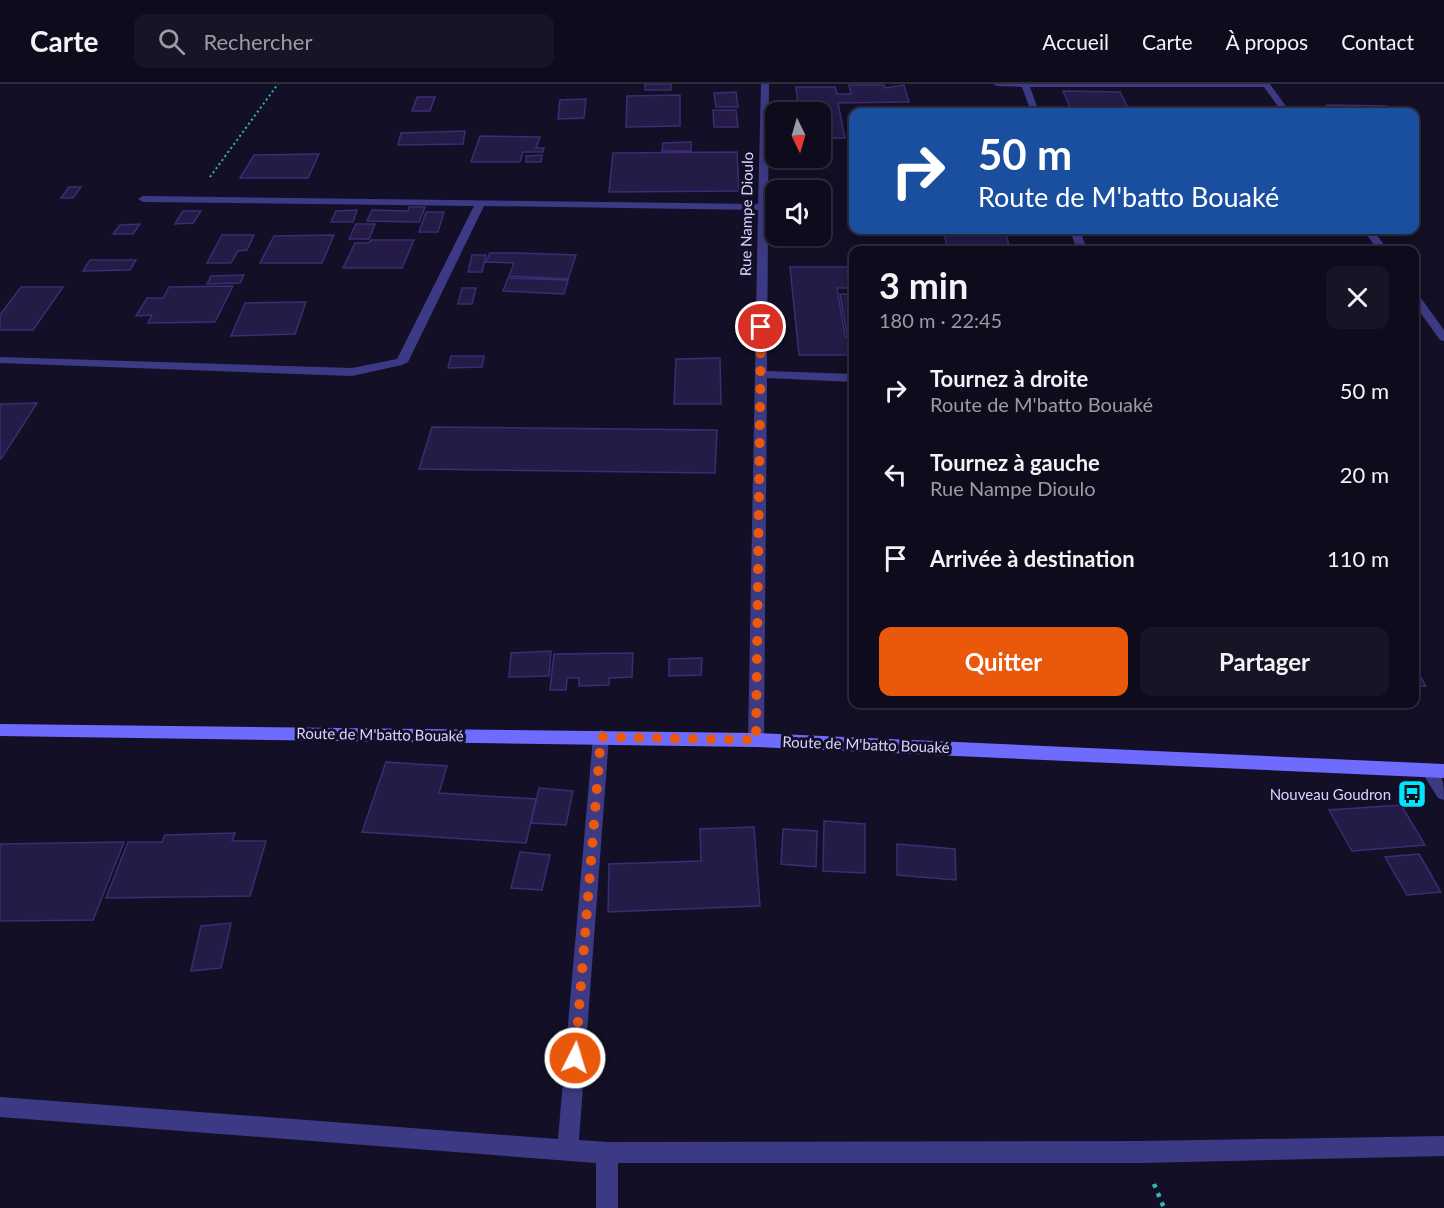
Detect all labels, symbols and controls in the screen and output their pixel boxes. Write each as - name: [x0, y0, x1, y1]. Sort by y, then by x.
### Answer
- search box: [134, 14, 554, 68]
- text: Carte: [30, 24, 98, 58]
- icon: search: [155, 25, 188, 58]
- text: Rechercher: [203, 28, 312, 55]
- text: Accueil: [1042, 29, 1109, 54]
- text: Carte: [1142, 29, 1193, 54]
- text: À propos: [1226, 29, 1308, 54]
- text: Contact: [1341, 29, 1414, 54]
- north arrow: [765, 102, 831, 168]
- map controls: [765, 102, 831, 246]
- text: 50 m: [978, 129, 1072, 179]
- icon: right: [879, 132, 957, 210]
- street label: Rue Nampe Dioulo: [736, 152, 756, 276]
- button: sound: [765, 180, 831, 246]
- text: Route de M'batto Bouaké: [978, 180, 1279, 213]
- text: 3 min: [879, 263, 968, 307]
- button: close: [1326, 266, 1389, 329]
- pin: [735, 301, 786, 352]
- text: 180 m · 22:45: [879, 308, 1002, 332]
- icon: arrive: [744, 310, 777, 343]
- text: Tournez à droite: [930, 365, 1088, 392]
- icon: right: [879, 374, 912, 407]
- text: 50 m: [1340, 377, 1389, 404]
- text: Route de M'batto Bouaké: [930, 392, 1153, 416]
- text: Tournez à gauche: [930, 449, 1100, 476]
- icon: left: [879, 458, 912, 491]
- text: 20 m: [1340, 461, 1389, 488]
- text: Rue Nampe Dioulo: [930, 476, 1096, 500]
- icon: arrive: [879, 542, 912, 575]
- text: Arrivée à destination: [930, 545, 1135, 572]
- text: 110 m: [1327, 545, 1389, 572]
- button: Quitter: [879, 627, 1128, 696]
- button: Partager: [1140, 627, 1389, 696]
- street label: Route de M'batto Bouaké: [296, 724, 464, 744]
- street label: Route de M'batto Bouaké: [782, 732, 950, 756]
- bus stop icon: Nouveau Goudron: [1396, 778, 1428, 810]
- place label: Nouveau Goudron: [1270, 785, 1391, 803]
- position arrow: [543, 1026, 607, 1090]

